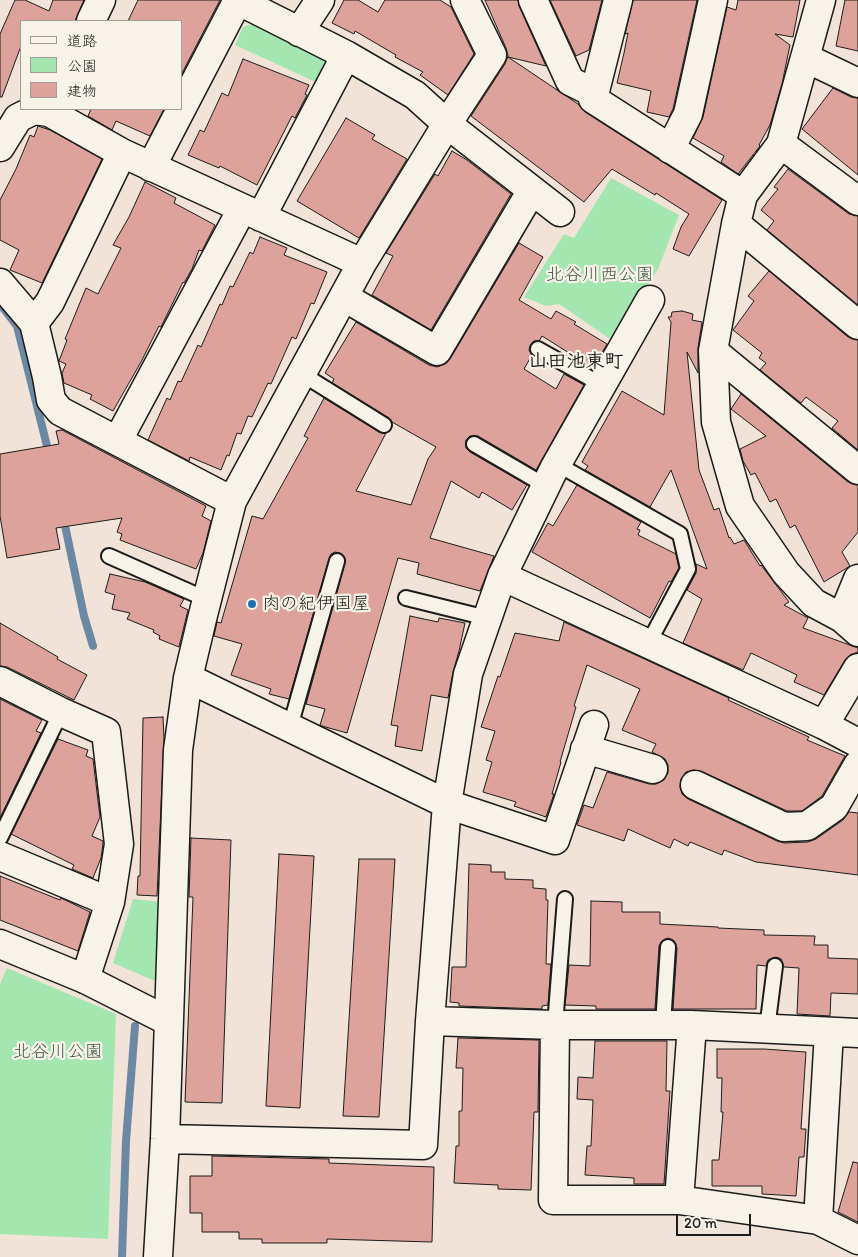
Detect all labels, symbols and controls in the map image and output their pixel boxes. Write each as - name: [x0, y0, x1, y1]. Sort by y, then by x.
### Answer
- legend: [20, 20, 182, 110]
- text: 道路: [67, 32, 97, 50]
- text: 公園: [67, 57, 97, 75]
- text: 建物: [67, 82, 97, 100]
- park label: 北谷川西公園: [546, 264, 654, 286]
- district label: 山田池東町: [529, 351, 623, 373]
- place label: 肉の紀伊国屋: [262, 593, 370, 615]
- marker: 肉の紀伊国屋: [246, 598, 258, 610]
- park label: 北谷川公園: [13, 1041, 103, 1063]
- scale bar: [678, 1204, 753, 1236]
- text: 20 m: [684, 1214, 717, 1232]

